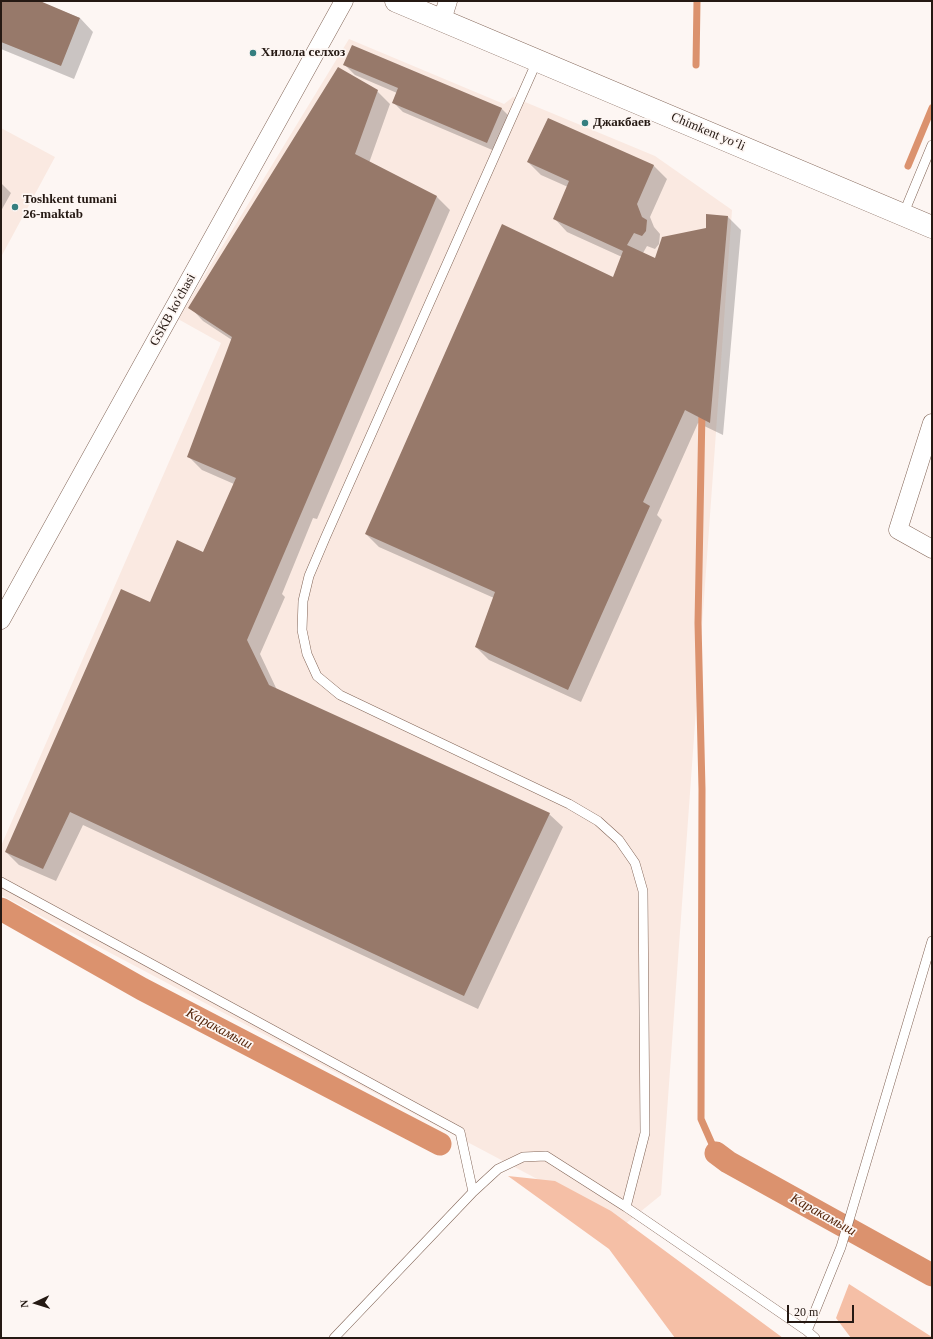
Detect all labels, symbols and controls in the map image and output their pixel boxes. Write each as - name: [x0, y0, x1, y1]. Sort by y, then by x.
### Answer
- place label: Хилола селхоз: [261, 45, 345, 61]
- marker: Хилола селхоз: [248, 48, 258, 58]
- street label: Chimkent yo‘li: [669, 109, 747, 155]
- place label: Джакбаев: [593, 115, 651, 131]
- marker: Джакбаев: [580, 118, 590, 128]
- place label: Toshkent tumani 26-maktab: [23, 192, 117, 223]
- marker: Toshkent tumani 26-maktab: [10, 202, 20, 212]
- street label: GSKB ko'chasi: [147, 271, 199, 349]
- water label: Каракамыш: [183, 1005, 255, 1053]
- water label: Каракамыш: [787, 1190, 859, 1240]
- north arrow: [16, 1283, 56, 1323]
- scale bar: [789, 1297, 856, 1323]
- text: N: [18, 1299, 30, 1308]
- text: 20 m: [794, 1305, 818, 1319]

